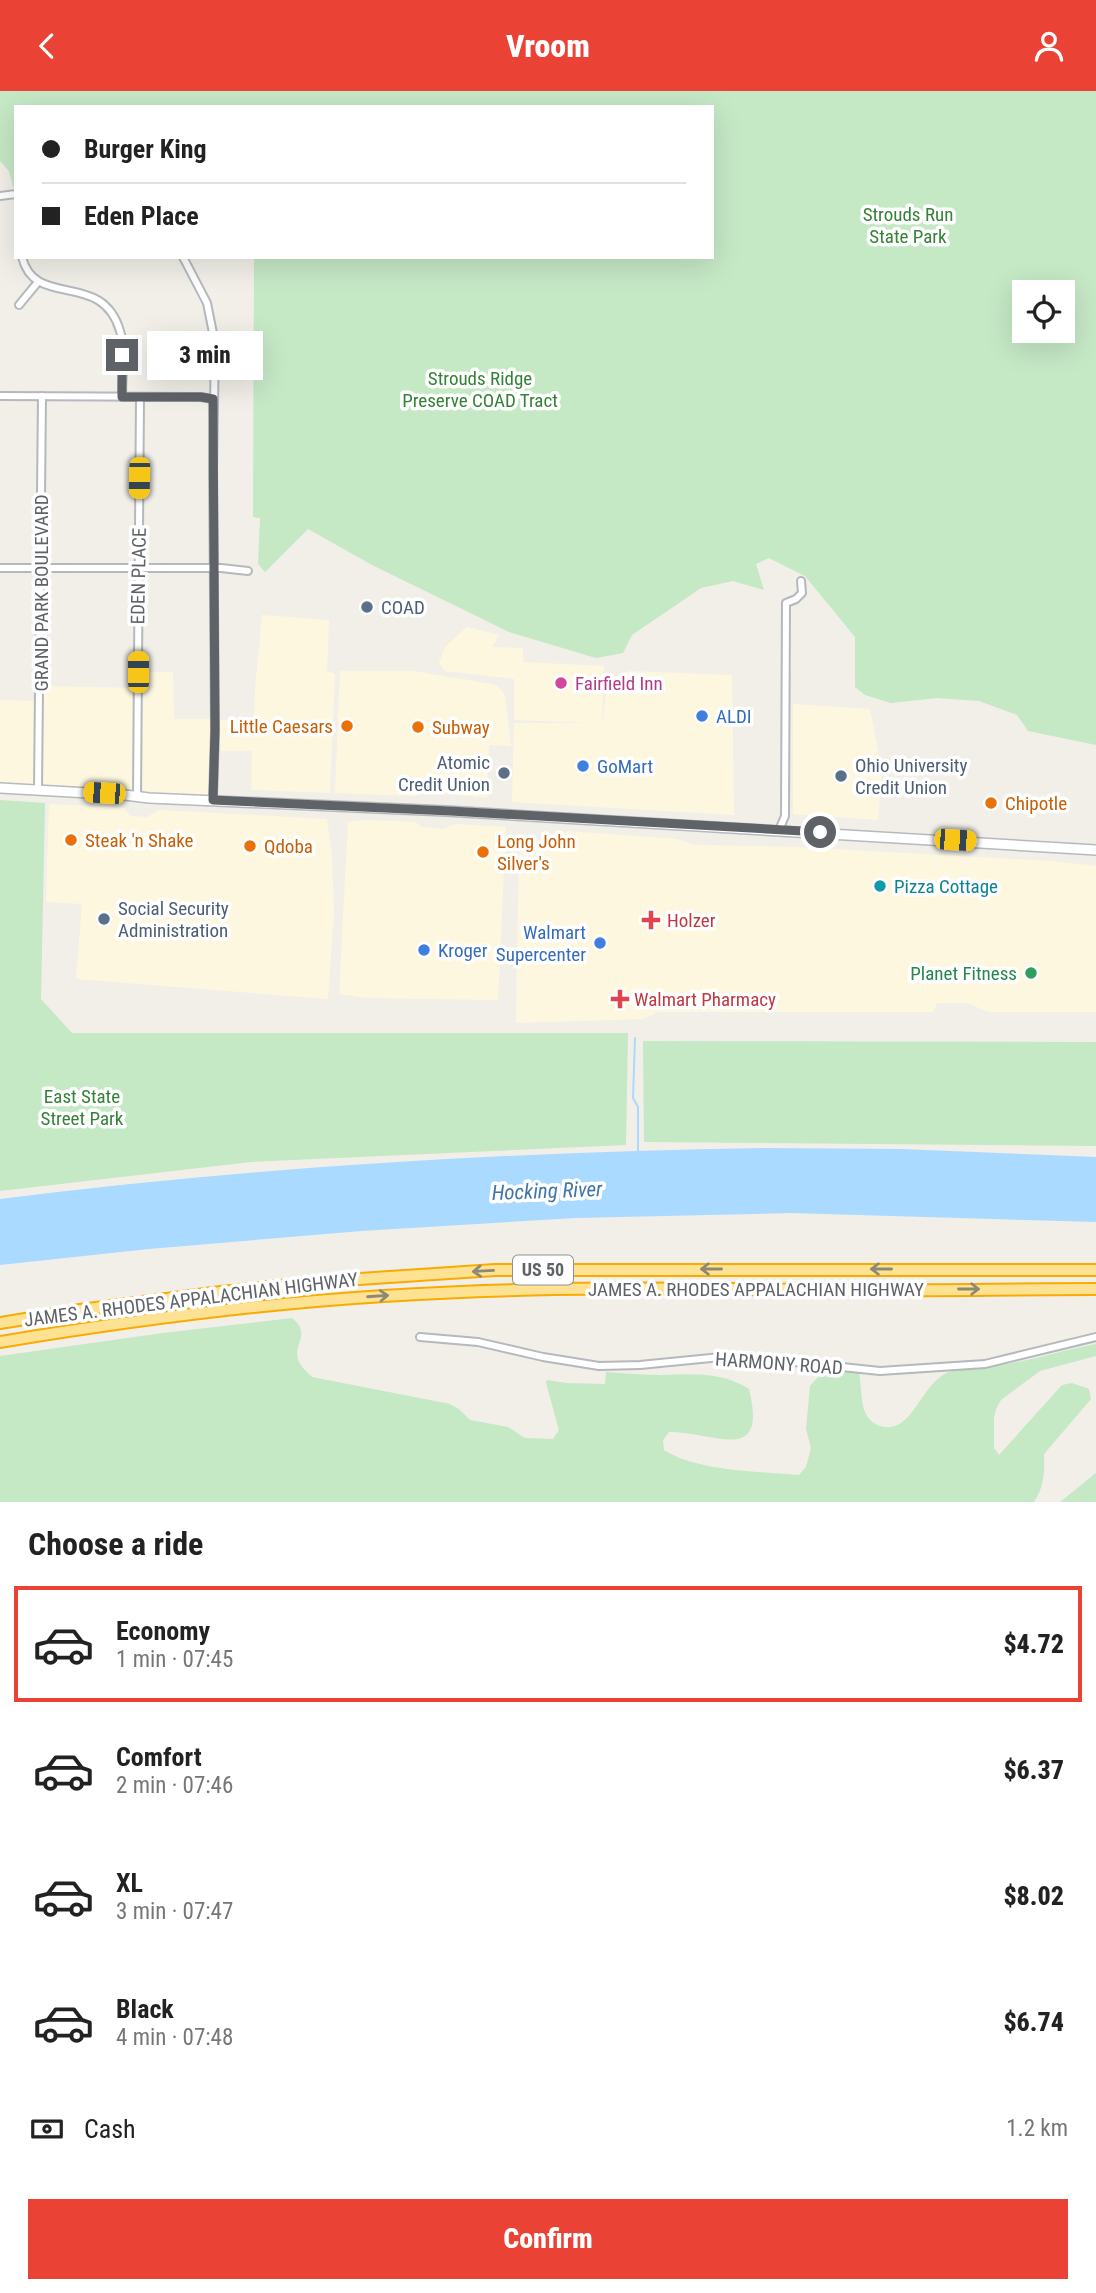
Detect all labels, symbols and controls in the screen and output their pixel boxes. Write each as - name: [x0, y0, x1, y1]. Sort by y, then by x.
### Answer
- icon: back: [28, 27, 66, 65]
- text: Vroom: [506, 27, 590, 65]
- icon: person: [1030, 27, 1068, 65]
- text: Burger King: [84, 134, 207, 164]
- text: Eden Place: [84, 201, 199, 231]
- park label: Strouds Run State Park: [863, 203, 953, 248]
- map controls: [1012, 280, 1075, 343]
- button: locate: [1012, 280, 1075, 343]
- callout: 3 min: [146, 331, 262, 379]
- route end: [106, 339, 138, 371]
- text: 3 min: [179, 342, 231, 369]
- park label: Strouds Ridge Preserve COAD Tract: [402, 367, 558, 412]
- car: [129, 457, 150, 499]
- street label: GRAND PARK BOULEVARD: [30, 494, 53, 692]
- street label: EDEN PLACE: [126, 527, 151, 625]
- place label: COAD: [381, 596, 425, 619]
- marker: COAD: [359, 599, 375, 615]
- car: [128, 651, 149, 693]
- place label: Fairfield Inn: [575, 672, 663, 695]
- marker: Fairfield Inn: [553, 675, 569, 691]
- place label: ALDI: [716, 705, 752, 728]
- marker: ALDI: [694, 708, 710, 724]
- place label: Little Caesars: [230, 715, 333, 738]
- place label: Subway: [432, 716, 490, 739]
- marker: Little Caesars: [339, 718, 355, 734]
- marker: Subway: [410, 719, 426, 735]
- place label: Atomic Credit Union: [398, 751, 490, 796]
- place label: Ohio University Credit Union: [855, 754, 967, 799]
- place label: GoMart: [597, 755, 653, 778]
- marker: GoMart: [575, 758, 591, 774]
- marker: Atomic Credit Union: [496, 765, 512, 781]
- marker: Ohio University Credit Union: [833, 768, 849, 784]
- car: [83, 781, 126, 805]
- place label: Chipotle: [1005, 792, 1067, 815]
- marker: Chipotle: [983, 795, 999, 811]
- route start: [804, 816, 836, 848]
- car: [934, 828, 977, 852]
- place label: Steak 'n Shake: [85, 829, 194, 852]
- place label: Long John Silver's: [497, 830, 576, 875]
- marker: Steak 'n Shake: [63, 832, 79, 848]
- place label: Qdoba: [264, 835, 313, 858]
- marker: Qdoba: [242, 838, 258, 854]
- marker: Long John Silver's: [475, 844, 491, 860]
- place label: Pizza Cottage: [894, 875, 998, 898]
- marker: Pizza Cottage: [872, 878, 888, 894]
- place label: Social Security Administration: [118, 897, 229, 942]
- place label: Holzer: [667, 909, 716, 932]
- marker: Holzer: [641, 910, 661, 930]
- marker: Social Security Administration: [96, 911, 112, 927]
- place label: Walmart Supercenter: [496, 921, 586, 966]
- marker: Walmart Supercenter: [592, 935, 608, 951]
- place label: Kroger: [438, 939, 488, 962]
- marker: Kroger: [416, 942, 432, 958]
- place label: Planet Fitness: [910, 962, 1017, 985]
- marker: Planet Fitness: [1023, 965, 1039, 981]
- place label: Walmart Pharmacy: [634, 988, 776, 1011]
- marker: Walmart Pharmacy: [612, 991, 628, 1007]
- park label: East State Street Park: [41, 1085, 124, 1130]
- water label: Hocking River: [491, 1177, 603, 1205]
- road number: US 50: [513, 1255, 573, 1285]
- one-way arrow: [699, 1262, 722, 1276]
- one-way arrow: [870, 1262, 893, 1276]
- one-way arrow: [472, 1264, 495, 1277]
- street label: JAMES A. RHODES APPALACHIAN HIGHWAY: [23, 1268, 359, 1331]
- street label: JAMES A. RHODES APPALACHIAN HIGHWAY: [588, 1278, 924, 1301]
- one-way arrow: [958, 1282, 981, 1296]
- one-way arrow: [366, 1289, 389, 1302]
- street label: HARMONY ROAD: [714, 1348, 843, 1379]
- text: Choose a ride: [28, 1525, 203, 1563]
- icon: car: [32, 1613, 95, 1676]
- text: Economy: [116, 1616, 210, 1646]
- text: $4.72: [1003, 1629, 1064, 1659]
- text: 1 min · 07:45: [116, 1646, 233, 1673]
- icon: car: [32, 1739, 95, 1802]
- text: Comfort: [116, 1742, 202, 1772]
- text: $6.37: [1003, 1755, 1064, 1785]
- text: 2 min · 07:46: [116, 1772, 233, 1799]
- icon: car: [32, 1865, 95, 1928]
- text: XL: [116, 1868, 143, 1898]
- text: $8.02: [1003, 1881, 1064, 1911]
- text: 3 min · 07:47: [116, 1898, 233, 1925]
- icon: car: [32, 1991, 95, 2054]
- text: Black: [116, 1994, 174, 2024]
- text: $6.74: [1003, 2007, 1064, 2037]
- text: 4 min · 07:48: [116, 2024, 233, 2051]
- icon: cash: [28, 2110, 66, 2148]
- text: Cash: [84, 2114, 136, 2144]
- text: 1.2 km: [1006, 2115, 1068, 2142]
- button: Confirm: [28, 2199, 1068, 2279]

